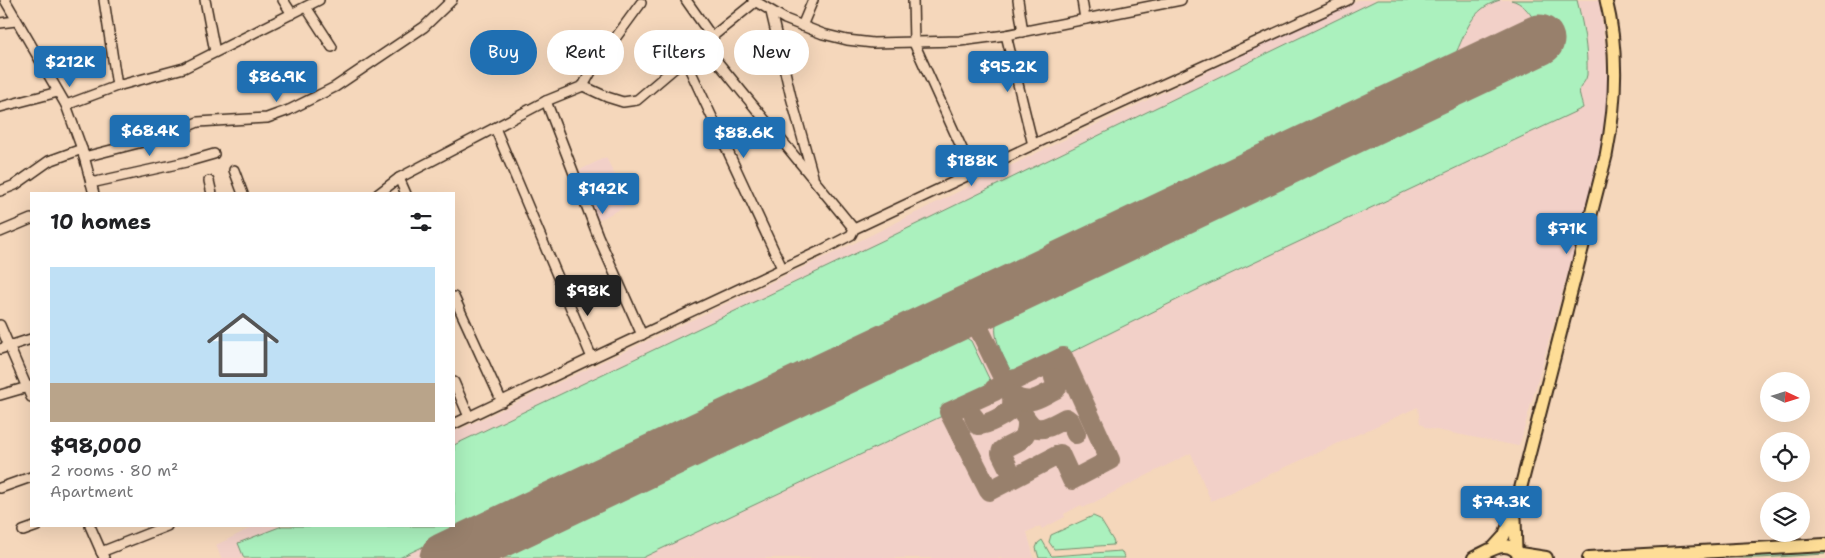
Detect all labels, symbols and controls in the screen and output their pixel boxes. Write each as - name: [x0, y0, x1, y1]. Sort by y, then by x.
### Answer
- chip: Buy: [470, 30, 537, 75]
- chip: Rent: [547, 30, 624, 75]
- chip: Filters: [634, 30, 724, 75]
- chip: New: [734, 30, 809, 75]
- pin: $212K: [35, 46, 105, 88]
- text: $212K: [45, 51, 95, 72]
- pin: $95.2K: [967, 51, 1049, 93]
- text: $95.2K: [979, 56, 1037, 77]
- pin: $86.9K: [236, 61, 318, 103]
- text: $86.9K: [248, 66, 306, 87]
- pin: $68.4K: [109, 114, 191, 157]
- pin: $88.6K: [703, 116, 785, 159]
- text: $68.4K: [121, 120, 179, 141]
- text: $88.6K: [714, 122, 774, 143]
- pin: $188K: [937, 144, 1007, 187]
- text: $188K: [946, 150, 998, 171]
- pin: $142K: [568, 172, 638, 215]
- text: $142K: [578, 178, 628, 199]
- text: 10 homes: [50, 208, 151, 236]
- icon: filters: [407, 208, 435, 236]
- pin: $71K: [1537, 212, 1597, 255]
- text: $71K: [1547, 218, 1587, 239]
- pin: $98K: [558, 274, 618, 317]
- text: $98K: [566, 280, 610, 301]
- icon: home: [198, 300, 288, 390]
- north arrow: [1760, 372, 1810, 422]
- map controls: [1760, 372, 1810, 542]
- text: $98,000: [50, 432, 142, 460]
- button: locate: [1760, 432, 1810, 482]
- text: 2 rooms · 80 m²: [50, 460, 178, 481]
- text: Apartment: [50, 481, 133, 502]
- pin: $74.3K: [1460, 486, 1542, 528]
- text: $74.3K: [1472, 491, 1530, 512]
- button: layers: [1760, 492, 1810, 542]

